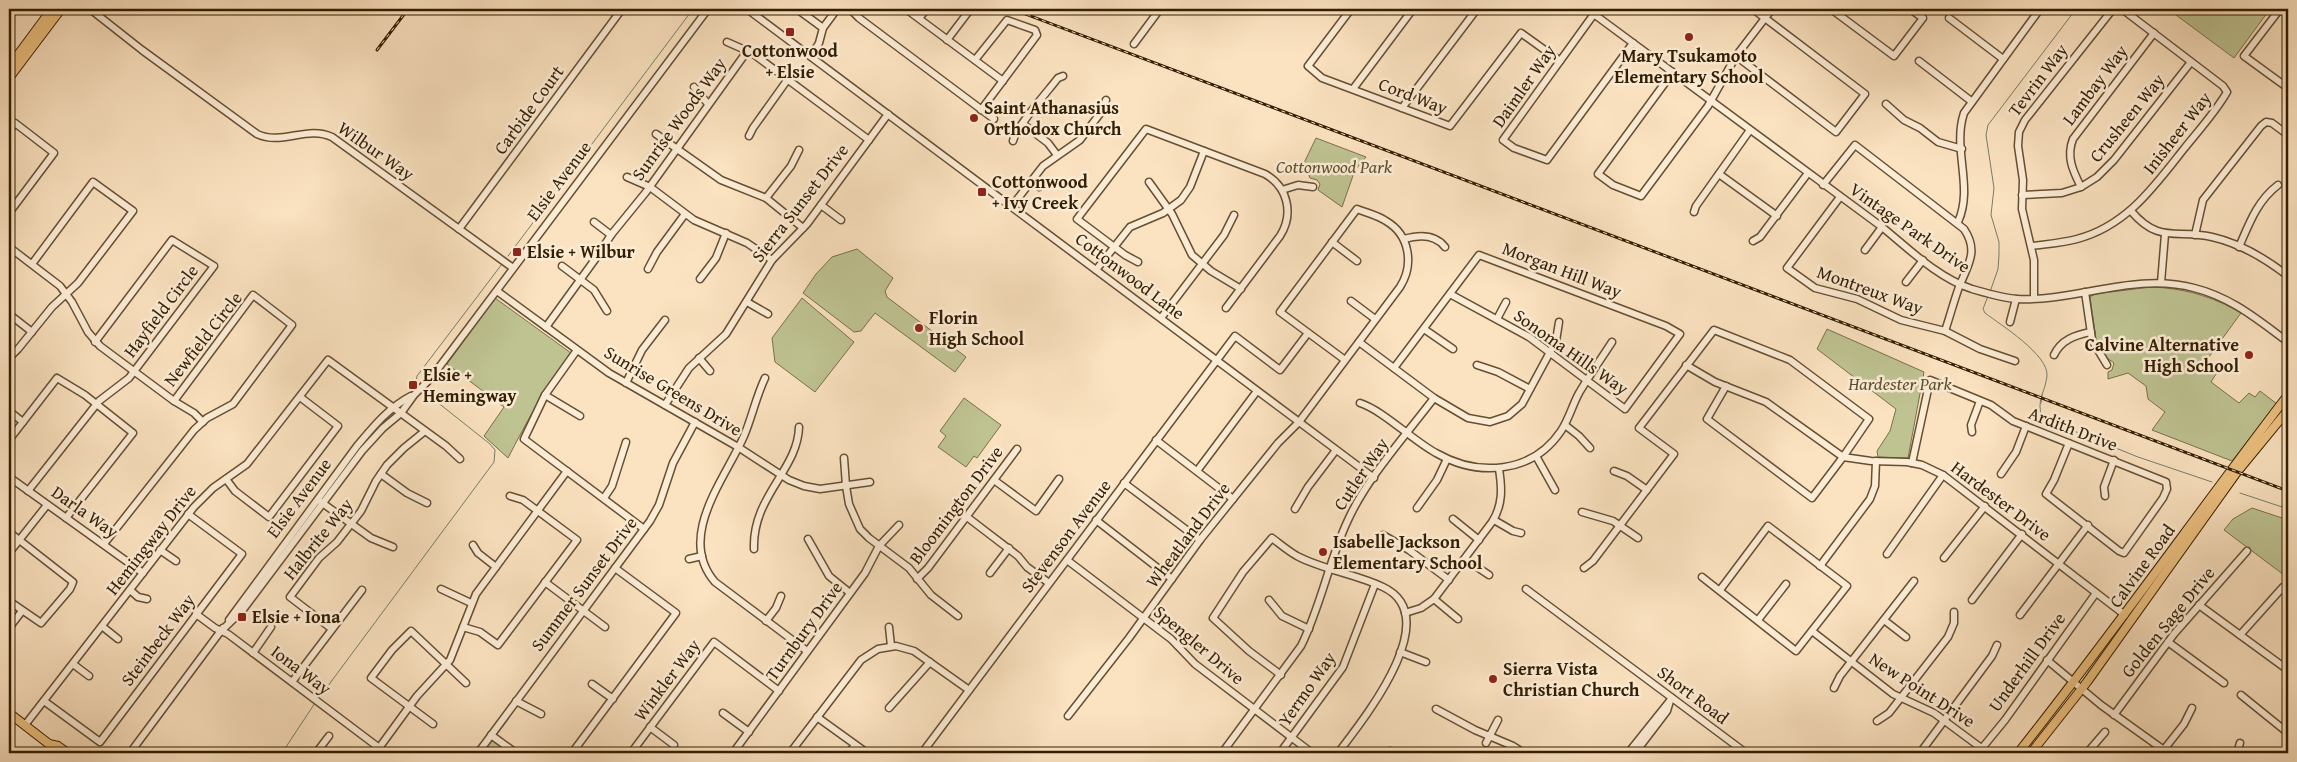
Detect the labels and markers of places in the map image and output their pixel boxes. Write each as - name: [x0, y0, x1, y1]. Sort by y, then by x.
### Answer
- marker: Cottonwood + Elsie: [784, 26, 796, 38]
- marker: Mary Tsukamoto Elementary School: [1683, 31, 1695, 43]
- place label: Cottonwood + Elsie: [742, 37, 839, 85]
- place label: Mary Tsukamoto Elementary School: [1614, 42, 1764, 90]
- place label: Saint Athanasius Orthodox Church: [984, 94, 1122, 142]
- marker: Saint Athanasius Orthodox Church: [968, 112, 980, 124]
- place label: Cottonwood + Ivy Creek: [992, 168, 1088, 216]
- marker: Cottonwood + Ivy Creek: [976, 186, 988, 198]
- place label: Elsie + Wilbur: [527, 238, 636, 265]
- marker: Elsie + Wilbur: [511, 246, 523, 258]
- place label: Florin High School: [929, 304, 1024, 352]
- marker: Florin High School: [913, 322, 925, 334]
- place label: Calvine Alternative High School: [2085, 331, 2239, 379]
- marker: Calvine Alternative High School: [2243, 349, 2255, 361]
- place label: Elsie + Hemingway: [423, 361, 517, 409]
- marker: Elsie + Hemingway: [407, 379, 419, 391]
- place label: Isabelle Jackson Elementary School: [1333, 528, 1483, 576]
- marker: Isabelle Jackson Elementary School: [1317, 546, 1329, 558]
- place label: Elsie + Iona: [252, 603, 341, 630]
- marker: Elsie + Iona: [236, 611, 248, 623]
- place label: Sierra Vista Christian Church: [1503, 655, 1640, 703]
- marker: Sierra Vista Christian Church: [1487, 673, 1499, 685]

